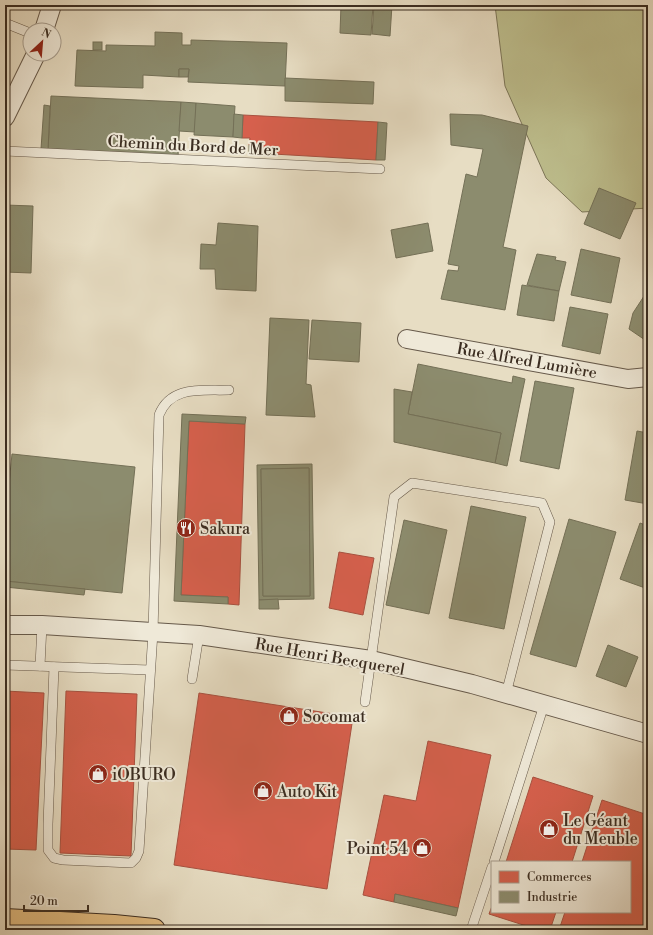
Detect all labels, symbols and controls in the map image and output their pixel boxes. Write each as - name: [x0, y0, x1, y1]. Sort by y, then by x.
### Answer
- north arrow: [22, 22, 62, 62]
- text: N: [39, 26, 53, 42]
- street label: Chemin du Bord de Mer: [107, 132, 279, 160]
- street label: Rue Alfred Lumière: [455, 339, 599, 383]
- restaurant icon: Sakura: [175, 517, 197, 539]
- place label: Sakura: [200, 519, 251, 539]
- street label: Rue Henri Becquerel: [253, 634, 407, 680]
- shop icon: Socomat: [278, 705, 300, 727]
- place label: Socomat: [303, 707, 366, 727]
- shop icon: iOBURO: [87, 763, 109, 785]
- place label: iOBURO: [112, 765, 176, 785]
- shop icon: Auto Kit: [252, 780, 274, 802]
- place label: Auto Kit: [276, 782, 337, 802]
- place label: Le Géant du Meuble: [563, 811, 638, 849]
- shop icon: Le Géant du Meuble: [538, 818, 560, 840]
- shop icon: Point 54: [411, 837, 433, 859]
- place label: Point 54: [347, 839, 408, 859]
- legend: [491, 861, 631, 913]
- text: Commerces: [527, 870, 592, 885]
- scale bar: [24, 887, 88, 913]
- text: Industrie: [527, 890, 577, 905]
- text: 20 m: [30, 894, 58, 909]

